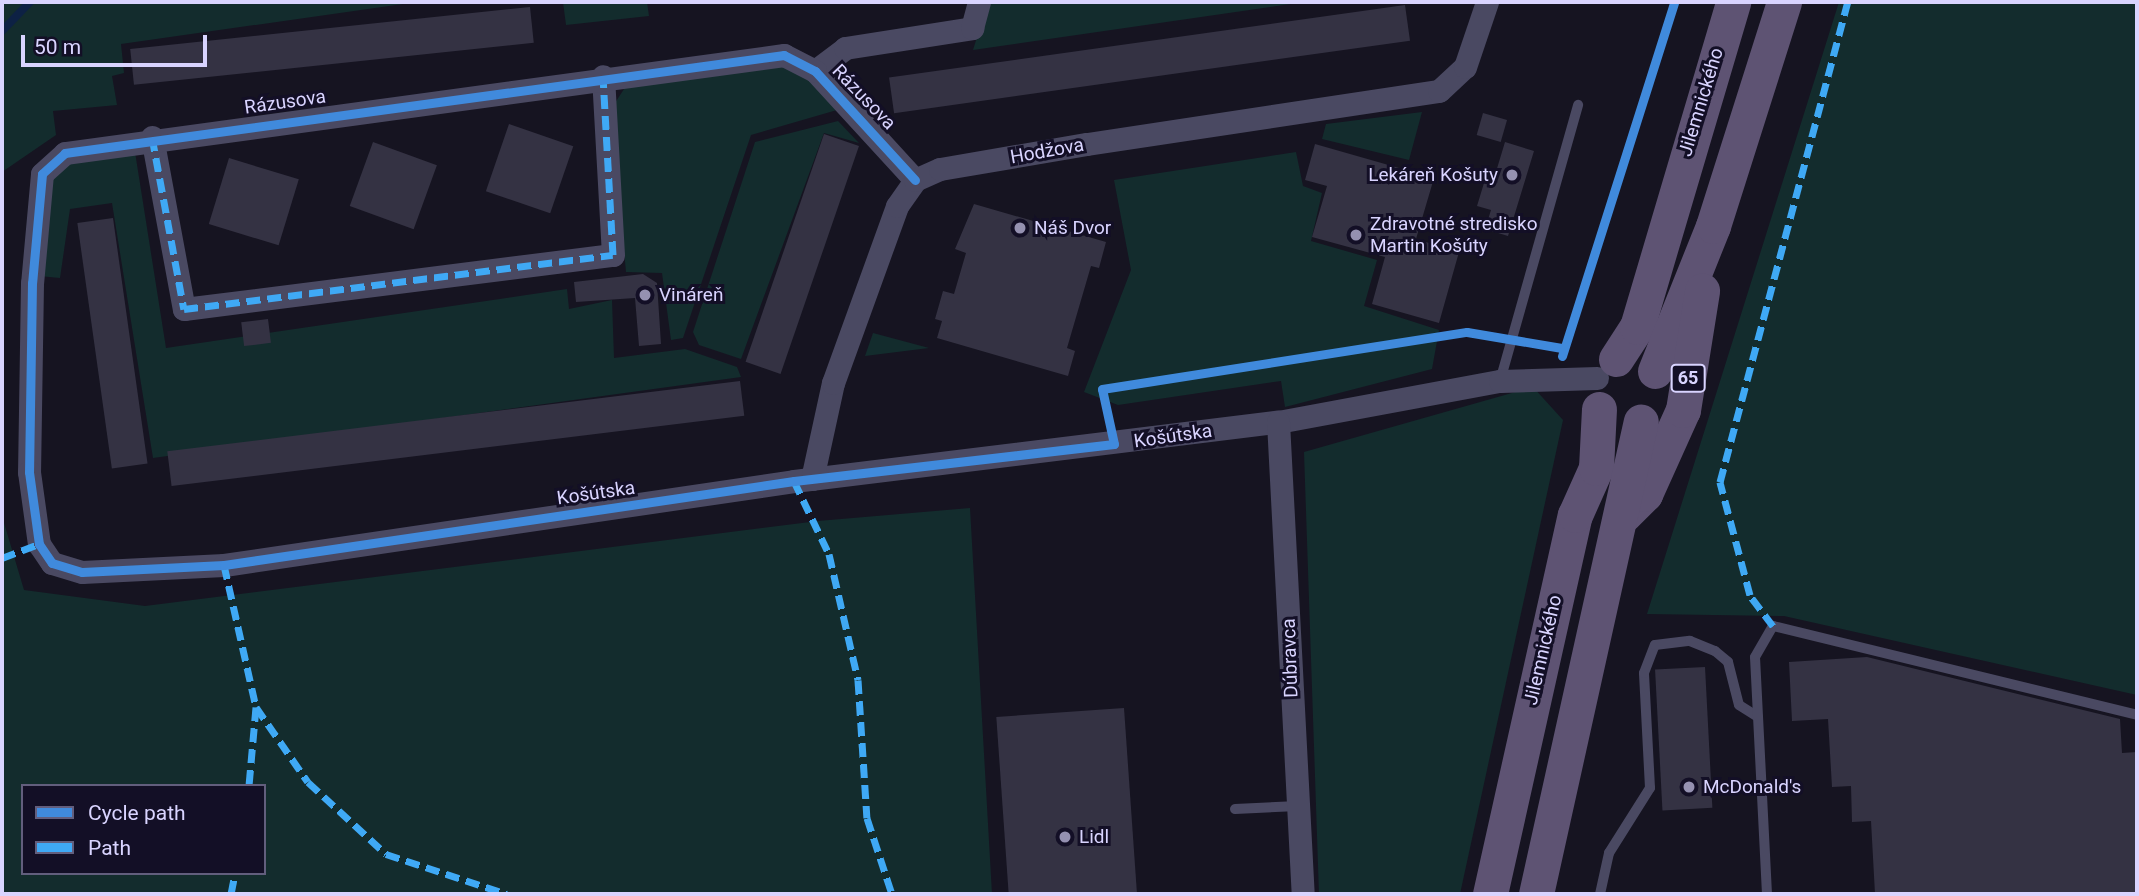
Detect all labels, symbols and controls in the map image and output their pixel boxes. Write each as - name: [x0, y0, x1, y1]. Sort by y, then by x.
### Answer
- scale bar: [24, 21, 210, 65]
- text: 50 m: [34, 35, 81, 59]
- street label: Jilemnického: [1674, 45, 1728, 159]
- street label: Rázusova: [827, 60, 901, 134]
- street label: Rázusova: [243, 85, 327, 119]
- street label: Hodžova: [1008, 133, 1086, 169]
- place label: Lekáreň Košuty: [1368, 164, 1498, 186]
- marker: Lekáreň Košuty: [1504, 167, 1520, 183]
- place label: Zdravotné stredisko Martin Košúty: [1370, 213, 1538, 257]
- place label: Náš Dvor: [1034, 217, 1111, 239]
- marker: Náš Dvor: [1012, 220, 1028, 236]
- marker: Zdravotné stredisko Martin Košúty: [1348, 227, 1364, 243]
- place label: Vináreň: [659, 284, 723, 306]
- marker: Vináreň: [637, 287, 653, 303]
- road number: 65: [1670, 364, 1706, 392]
- street label: Košútska: [1132, 419, 1214, 453]
- street label: Košútska: [555, 476, 637, 510]
- street label: Jilemnického: [1519, 593, 1567, 707]
- street label: Dúbravca: [1277, 618, 1303, 698]
- place label: McDonald's: [1703, 776, 1801, 798]
- marker: McDonald's: [1681, 779, 1697, 795]
- legend: [21, 784, 266, 875]
- text: Cycle path: [88, 801, 186, 825]
- place label: Lidl: [1079, 826, 1109, 848]
- marker: Lidl: [1057, 829, 1073, 845]
- text: Path: [88, 836, 131, 860]

